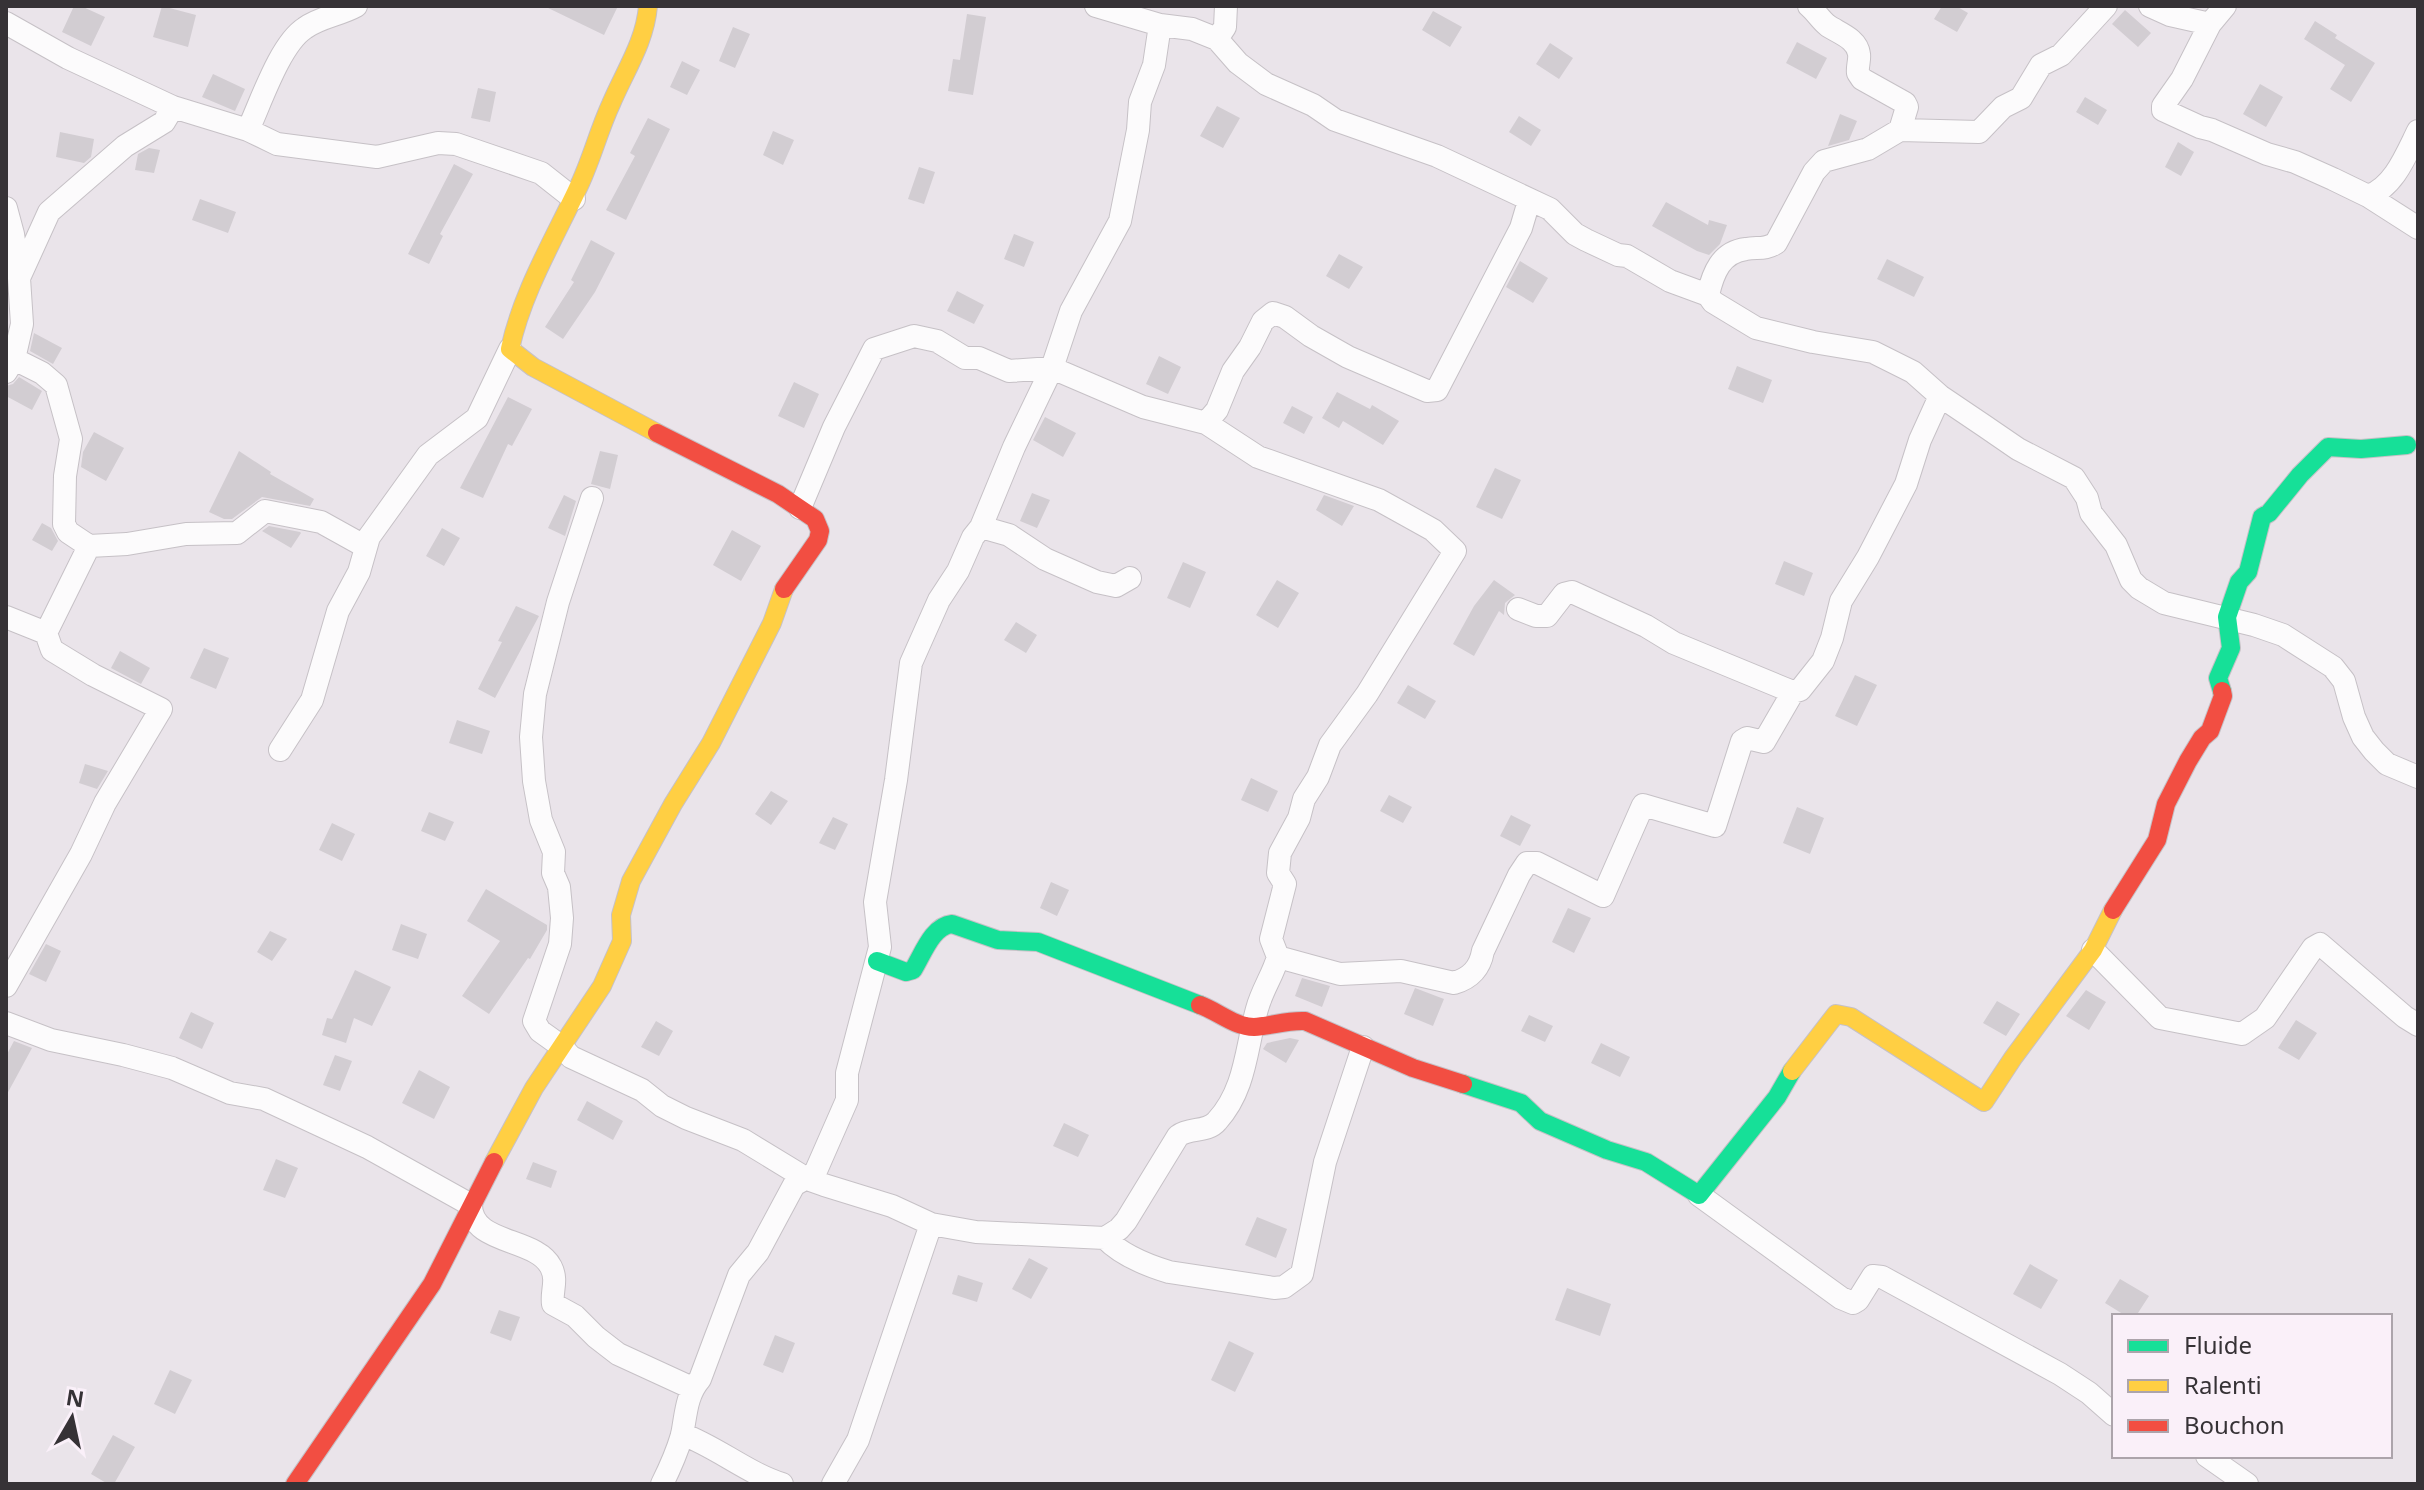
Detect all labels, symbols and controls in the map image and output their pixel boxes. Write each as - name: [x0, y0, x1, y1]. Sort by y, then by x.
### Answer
- legend: [2112, 1314, 2392, 1458]
- text: Fluide: [2184, 1328, 2252, 1361]
- text: Ralenti: [2184, 1368, 2262, 1401]
- north arrow: [32, 1378, 112, 1458]
- text: N: [64, 1381, 86, 1413]
- text: Bouchon: [2184, 1408, 2285, 1441]

